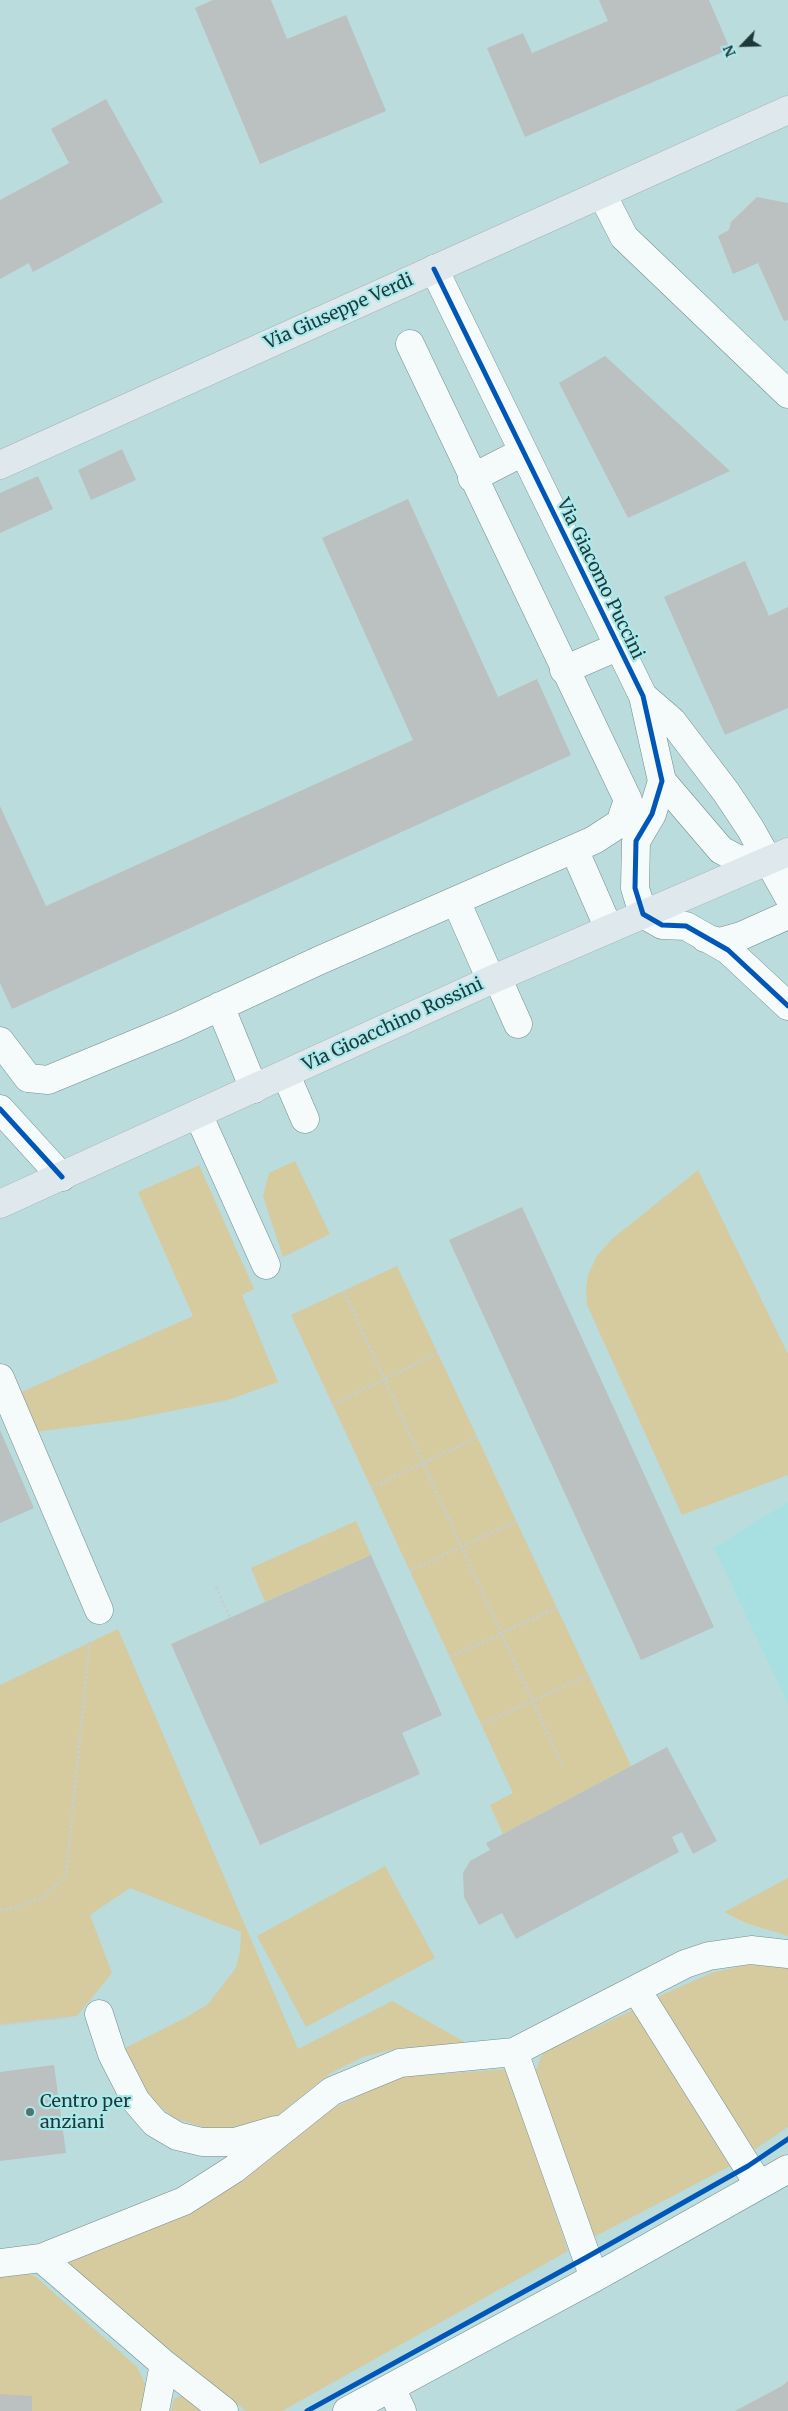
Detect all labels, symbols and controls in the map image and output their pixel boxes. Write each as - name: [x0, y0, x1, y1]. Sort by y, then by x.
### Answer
- north arrow: [718, 20, 768, 70]
- text: N: [719, 42, 740, 60]
- street label: Via Giuseppe Verdi: [261, 269, 417, 355]
- street label: Via Giacomo Puccini: [552, 495, 648, 663]
- street label: Via Gioacchino Rossini: [299, 974, 487, 1076]
- place label: Centro per anziani: [40, 2091, 131, 2134]
- marker: Centro per anziani: [24, 2106, 36, 2118]

